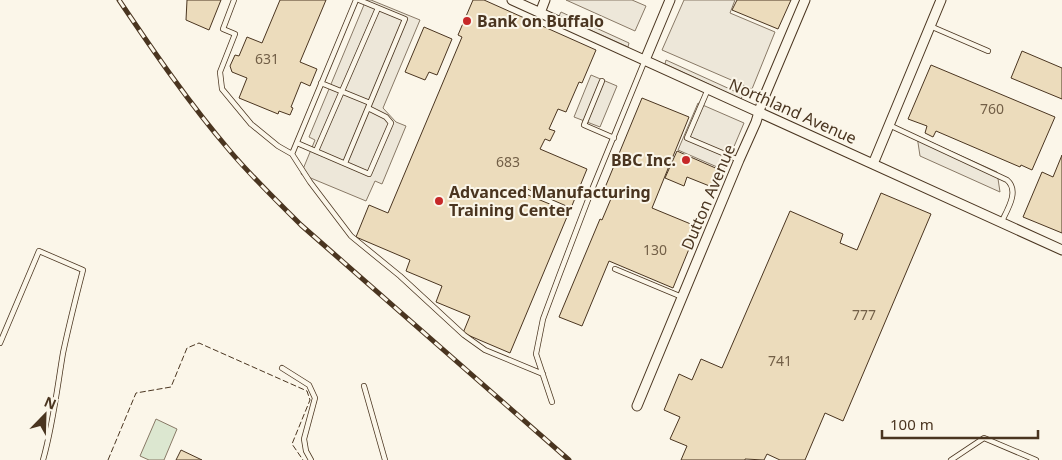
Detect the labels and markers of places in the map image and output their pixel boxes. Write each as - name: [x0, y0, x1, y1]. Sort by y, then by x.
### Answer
- place label: Bank on Buffalo: [477, 10, 604, 32]
- marker: Bank on Buffalo: [461, 15, 473, 27]
- place label: BBC Inc.: [611, 149, 676, 171]
- marker: BBC Inc.: [680, 154, 692, 166]
- place label: Advanced Manufacturing Training Center: [449, 181, 651, 221]
- marker: Advanced Manufacturing Training Center: [433, 195, 445, 207]

